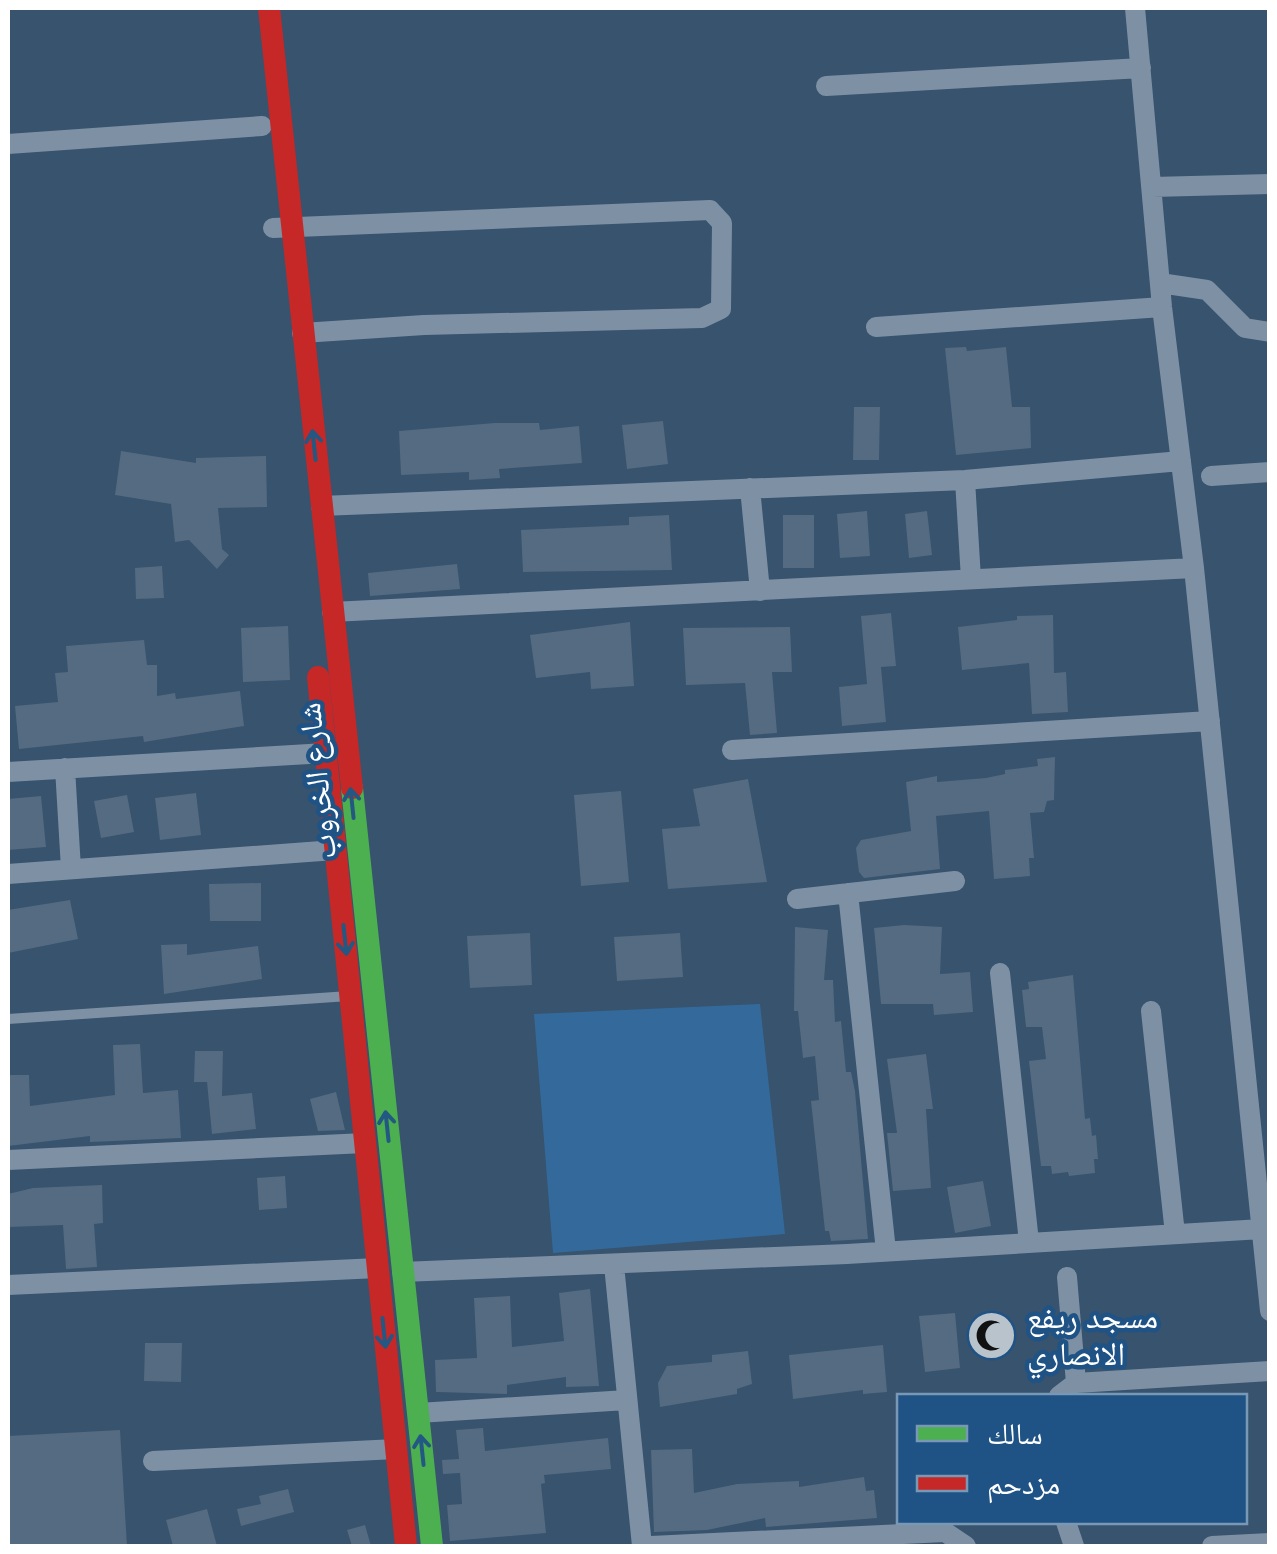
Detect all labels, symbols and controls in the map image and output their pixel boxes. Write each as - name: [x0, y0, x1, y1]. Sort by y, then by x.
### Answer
- one-way arrow: [304, 430, 323, 462]
- street label: شارع الخروب: [290, 701, 345, 861]
- one-way arrow: [343, 788, 362, 820]
- one-way arrow: [335, 924, 354, 956]
- one-way arrow: [377, 1111, 396, 1143]
- place label: مسجد ريفع الانصاري: [1027, 1298, 1158, 1379]
- mosque icon: مسجد ريفع الانصاري: [966, 1309, 1018, 1361]
- one-way arrow: [375, 1317, 394, 1349]
- legend: [897, 1394, 1247, 1524]
- text: سالك: [987, 1416, 1043, 1451]
- one-way arrow: [412, 1434, 431, 1466]
- text: مزدحم: [987, 1466, 1060, 1504]

